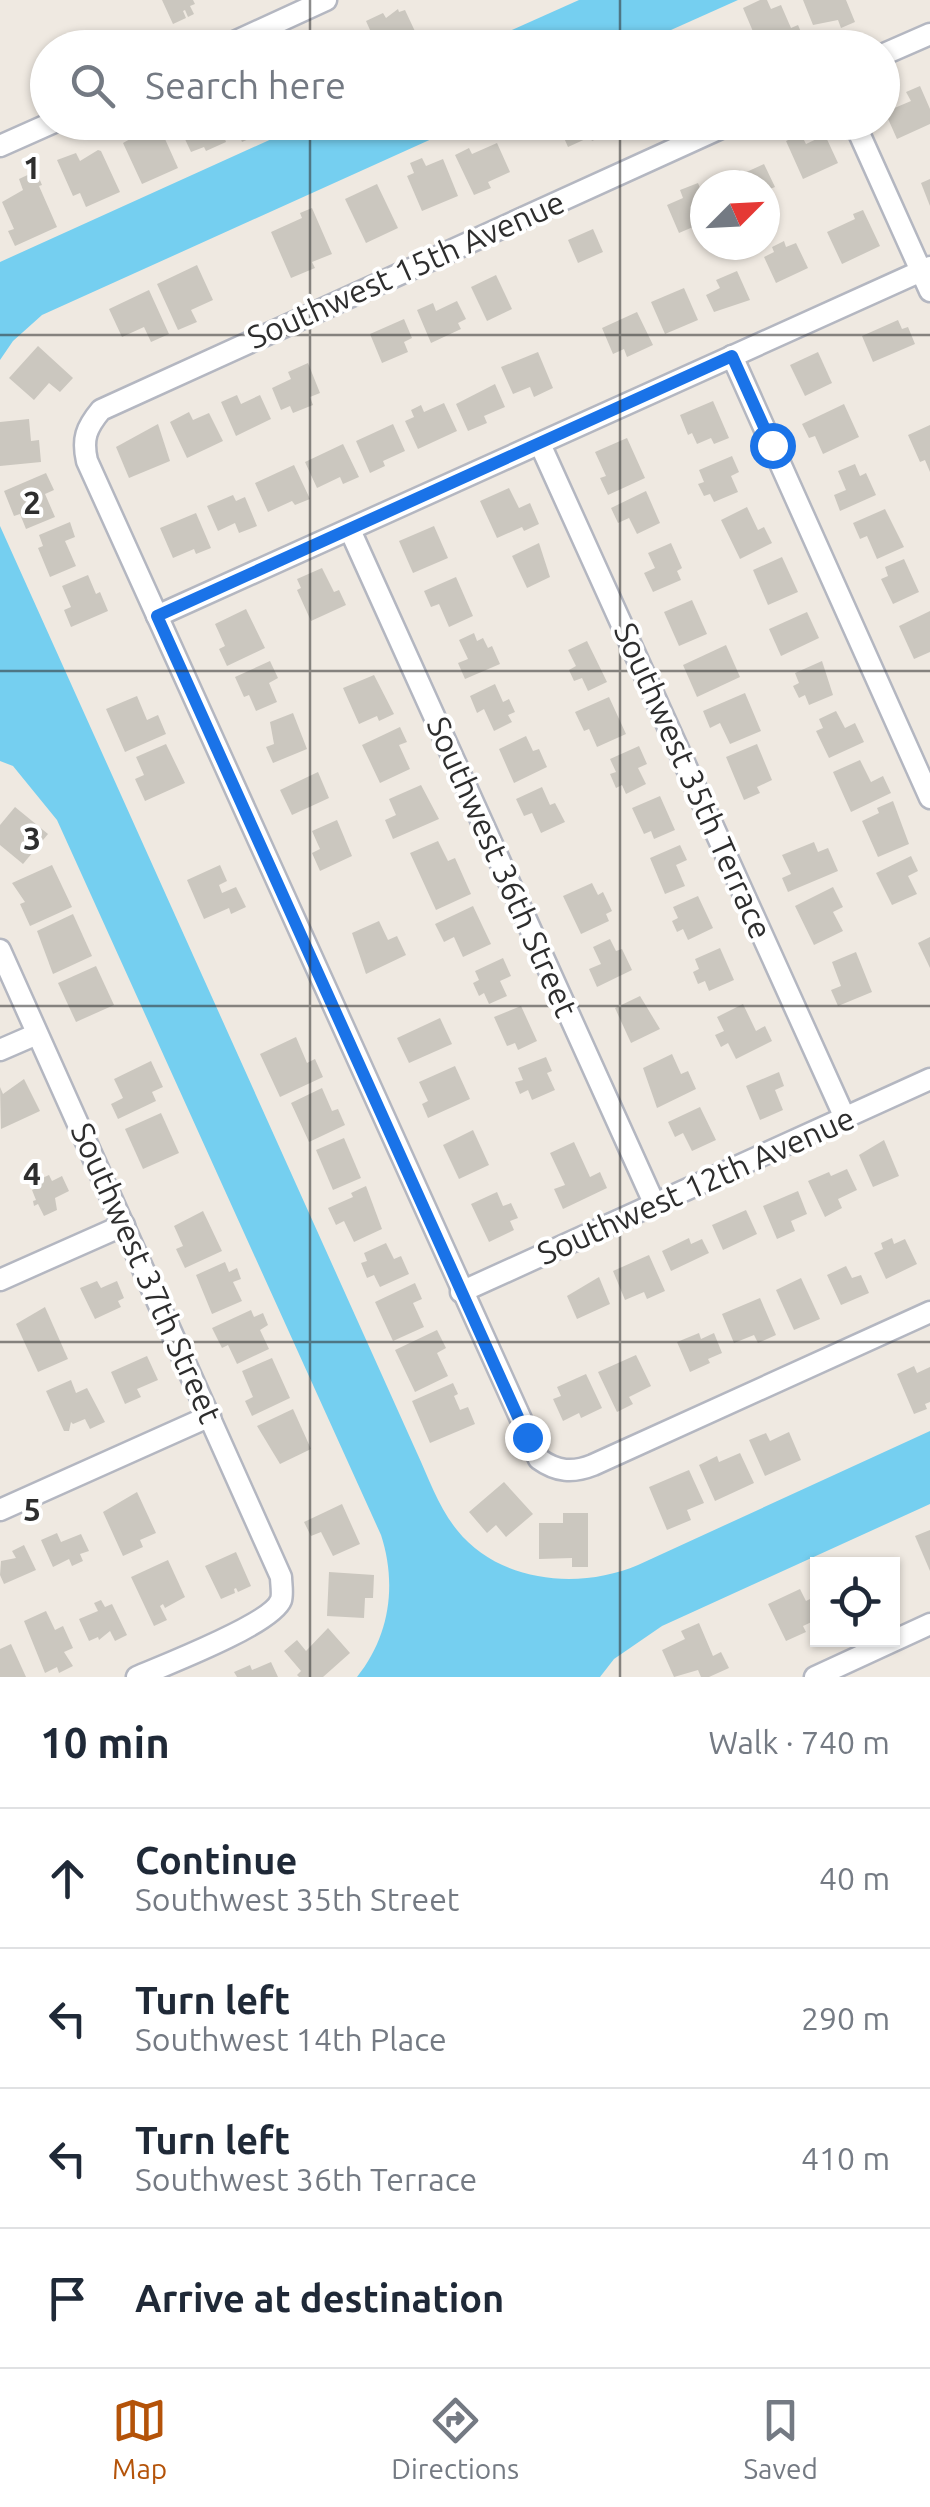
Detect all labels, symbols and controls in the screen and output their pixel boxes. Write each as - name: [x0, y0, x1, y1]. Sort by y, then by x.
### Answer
- search box: [30, 30, 900, 140]
- icon: search: [65, 58, 120, 113]
- text: Search here: [145, 64, 346, 106]
- text: 1: [23, 149, 41, 185]
- north arrow: [690, 170, 780, 260]
- street label: Southwest 15th Avenue: [242, 183, 570, 355]
- route start: [750, 423, 796, 469]
- text: 2: [23, 484, 41, 520]
- street label: Southwest 35th Terrace: [608, 617, 780, 944]
- street label: Southwest 36th Street: [420, 711, 586, 1022]
- text: 3: [23, 820, 41, 856]
- street label: Southwest 12th Avenue: [532, 1099, 860, 1271]
- street label: Southwest 37th Street: [64, 1117, 230, 1428]
- text: 4: [23, 1155, 41, 1191]
- route end: [505, 1415, 551, 1461]
- text: 5: [23, 1491, 41, 1527]
- map controls: [810, 1557, 900, 1647]
- button: locate: [810, 1557, 900, 1647]
- text: 10 min: [40, 1719, 170, 1766]
- text: Walk · 740 m: [708, 1724, 890, 1760]
- text: Continue: [135, 1839, 297, 1881]
- icon: ahead: [40, 1851, 95, 1906]
- text: 40 m: [819, 1860, 890, 1896]
- text: Southwest 35th Street: [135, 1881, 459, 1917]
- text: Turn left: [135, 1979, 290, 2021]
- icon: left: [40, 1991, 95, 2046]
- text: 290 m: [801, 2000, 890, 2036]
- text: Southwest 14th Place: [135, 2021, 447, 2057]
- text: Turn left: [135, 2119, 290, 2161]
- icon: left: [40, 2131, 95, 2186]
- text: 410 m: [801, 2140, 890, 2176]
- text: Southwest 36th Terrace: [135, 2161, 477, 2197]
- icon: arrive: [40, 2271, 95, 2326]
- text: Arrive at destination: [135, 2277, 504, 2319]
- tab: Map: [112, 2393, 167, 2484]
- tab: Directions: [391, 2393, 519, 2484]
- tab: Saved: [743, 2393, 818, 2484]

